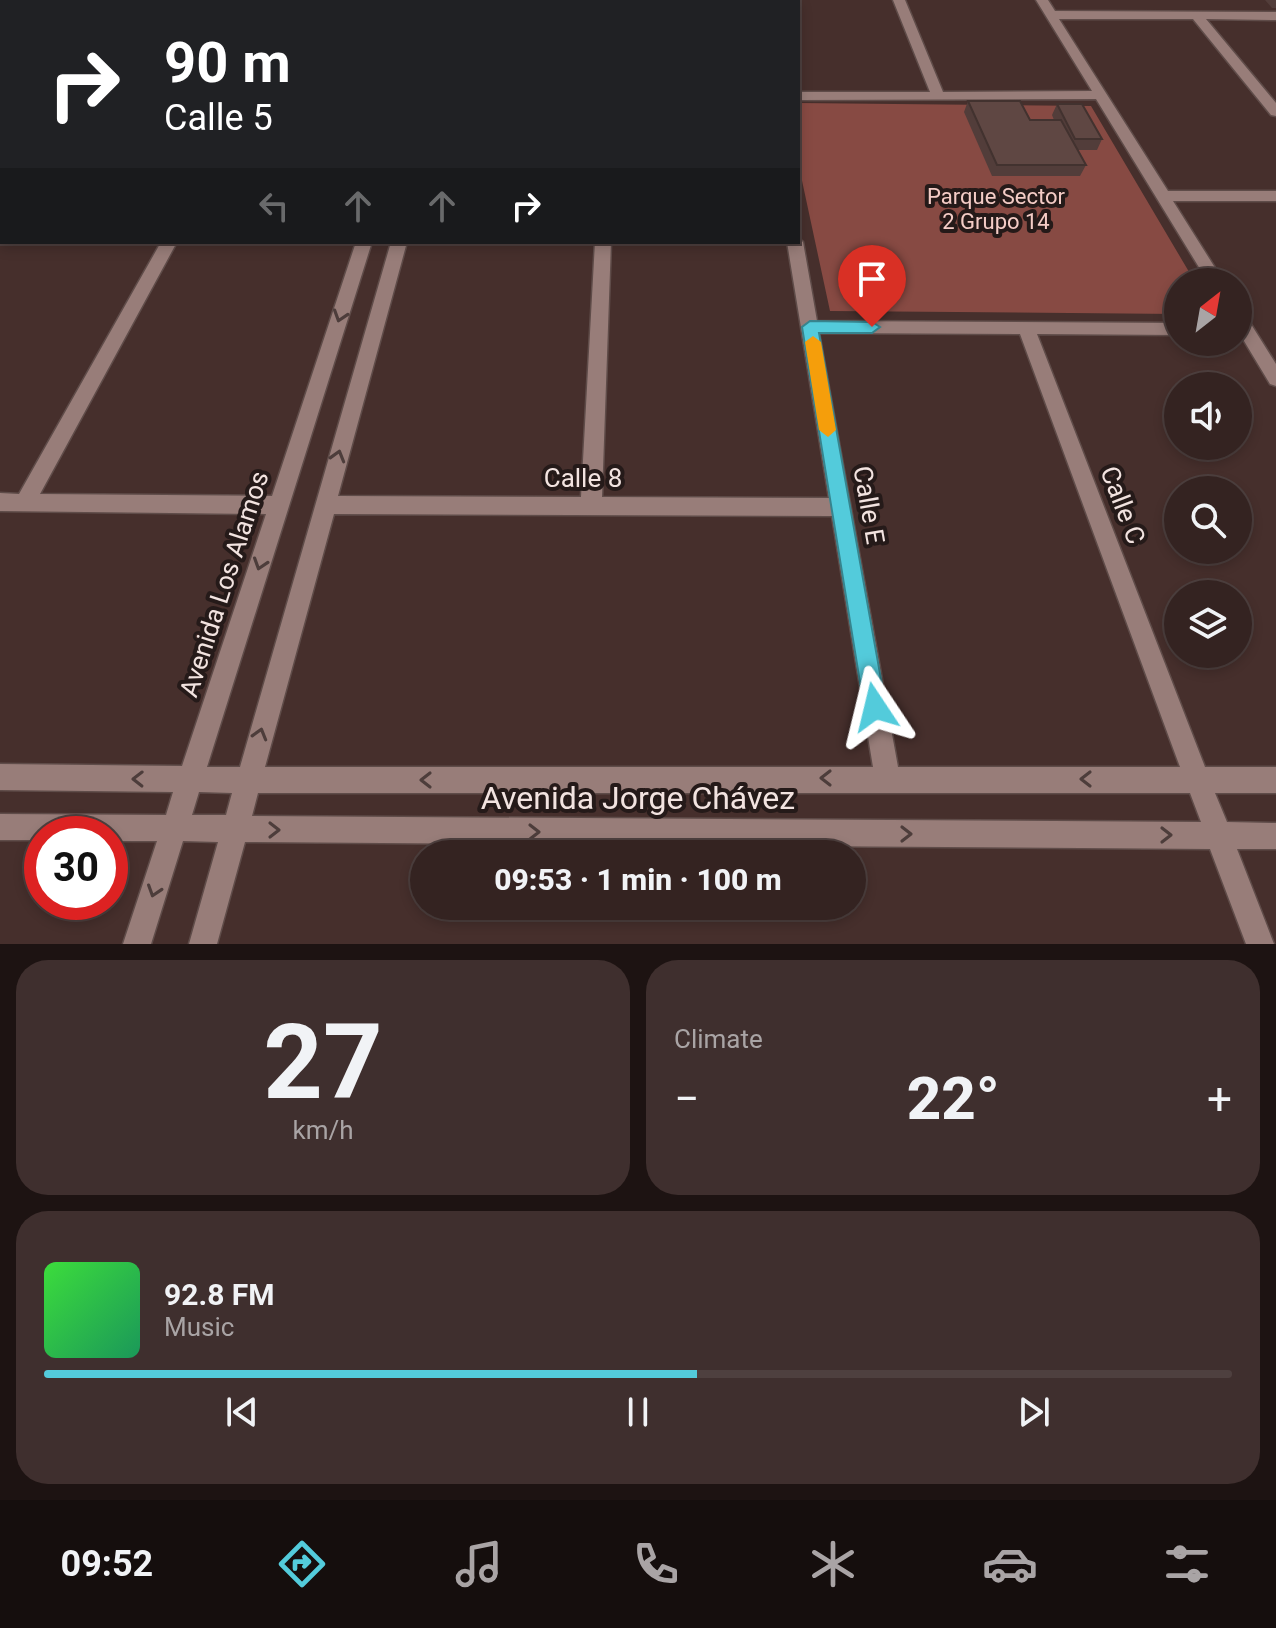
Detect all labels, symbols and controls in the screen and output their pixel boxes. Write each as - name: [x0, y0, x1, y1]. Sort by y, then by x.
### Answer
- text: 90 m: [164, 30, 291, 96]
- icon: right: [32, 32, 136, 136]
- text: Calle 5: [164, 97, 273, 139]
- icon: left: [252, 184, 296, 228]
- icon: ahead: [336, 184, 380, 228]
- icon: ahead: [420, 184, 464, 228]
- icon: right: [504, 184, 548, 228]
- park label: Parque Sector 2 Grupo 14: [927, 184, 1066, 234]
- pin: [838, 245, 906, 327]
- icon: arrive: [850, 257, 894, 301]
- north arrow: [1164, 268, 1252, 356]
- map controls: [1164, 268, 1252, 668]
- one-way arrow: [333, 309, 349, 323]
- button: sound: [1164, 372, 1252, 460]
- one-way arrow: [329, 450, 345, 464]
- street label: Calle C: [1095, 462, 1151, 548]
- street label: Calle 8: [544, 463, 622, 493]
- street label: Calle E: [847, 464, 891, 546]
- street label: Avenida Los Alamos: [173, 467, 275, 701]
- button: search: [1164, 476, 1252, 564]
- one-way arrow: [253, 556, 269, 570]
- button: layers: [1164, 580, 1252, 668]
- position arrow: [833, 665, 917, 749]
- one-way arrow: [251, 727, 267, 741]
- one-way arrow: [819, 769, 832, 787]
- one-way arrow: [131, 770, 144, 788]
- one-way arrow: [1079, 770, 1092, 788]
- one-way arrow: [419, 771, 432, 788]
- street label: Avenida Jorge Chávez: [481, 779, 795, 817]
- speed limit sign: 30: [24, 816, 128, 920]
- one-way arrow: [268, 821, 281, 839]
- one-way arrow: [528, 823, 541, 841]
- one-way arrow: [900, 825, 913, 843]
- one-way arrow: [1160, 826, 1173, 844]
- text: 09:53 · 1 min · 100 m: [494, 862, 782, 897]
- one-way arrow: [148, 883, 164, 897]
- text: 27: [263, 1002, 383, 1123]
- text: Climate: [674, 1024, 763, 1054]
- text: 22°: [907, 1063, 1000, 1134]
- text: −: [674, 1073, 699, 1125]
- text: +: [1207, 1073, 1232, 1125]
- text: km/h: [292, 1115, 354, 1145]
- text: 92.8 FM: [164, 1277, 275, 1312]
- text: Music: [164, 1312, 234, 1342]
- icon: previous: [220, 1390, 264, 1434]
- icon: pause: [616, 1390, 660, 1434]
- icon: next: [1012, 1390, 1056, 1434]
- icon: directions: [274, 1536, 330, 1592]
- icon: music: [451, 1536, 507, 1592]
- icon: phone: [628, 1536, 684, 1592]
- icon: climate: [805, 1536, 861, 1592]
- icon: car: [982, 1536, 1038, 1592]
- icon: filters: [1159, 1536, 1215, 1592]
- text: 09:52: [61, 1543, 153, 1585]

